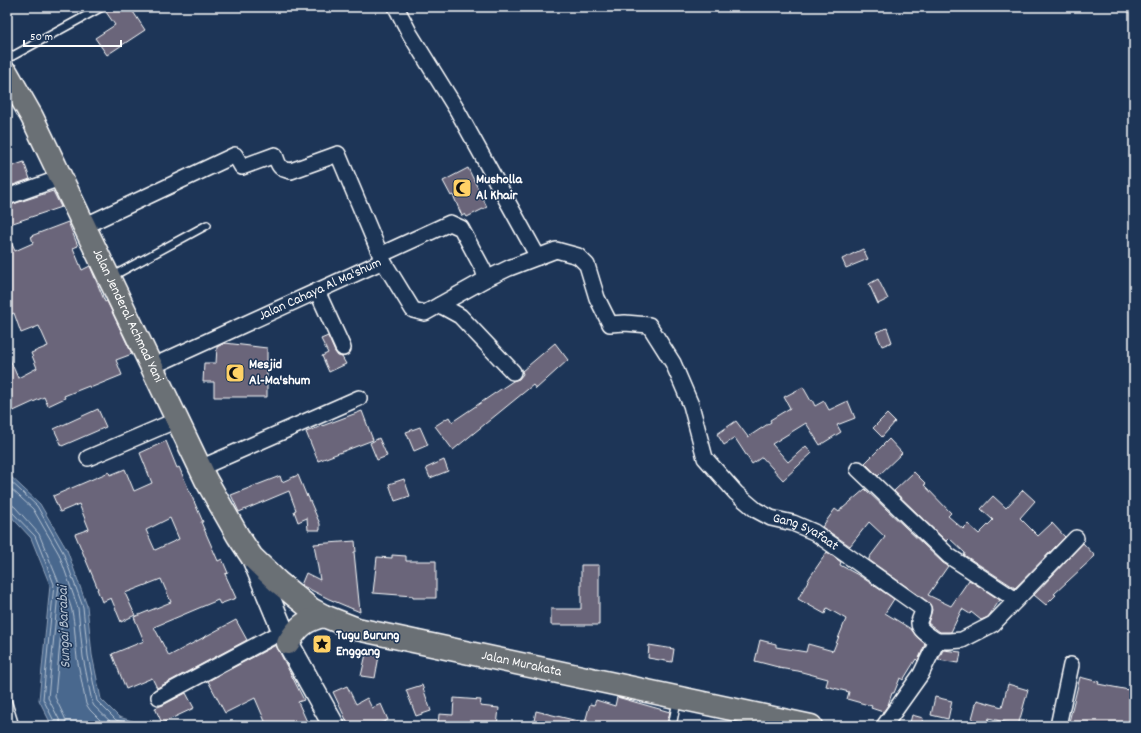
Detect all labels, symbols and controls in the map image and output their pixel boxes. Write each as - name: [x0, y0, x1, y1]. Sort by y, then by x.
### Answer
- scale bar: [24, 22, 121, 48]
- text: 50 m: [30, 29, 53, 46]
- place label: Musholla Al Khair: [476, 170, 523, 206]
- mosque icon: Musholla Al Khair: [451, 177, 473, 199]
- street label: Jalan Jenderal Achmad Yani: [87, 245, 168, 387]
- street label: Jalan Cahaya Al Ma'shum: [256, 253, 385, 326]
- place label: Mesjid Al-Ma'shum: [249, 355, 311, 391]
- mosque icon: Mesjid Al-Ma'shum: [224, 362, 246, 384]
- street label: Gang Syafaat: [771, 509, 842, 556]
- water label: Sungai Barabai: [52, 583, 77, 669]
- place label: Tugu Burung Enggang: [336, 626, 400, 662]
- place icon: Tugu Burung Enggang: [311, 633, 333, 655]
- street label: Jalan Murakata: [480, 646, 564, 683]

